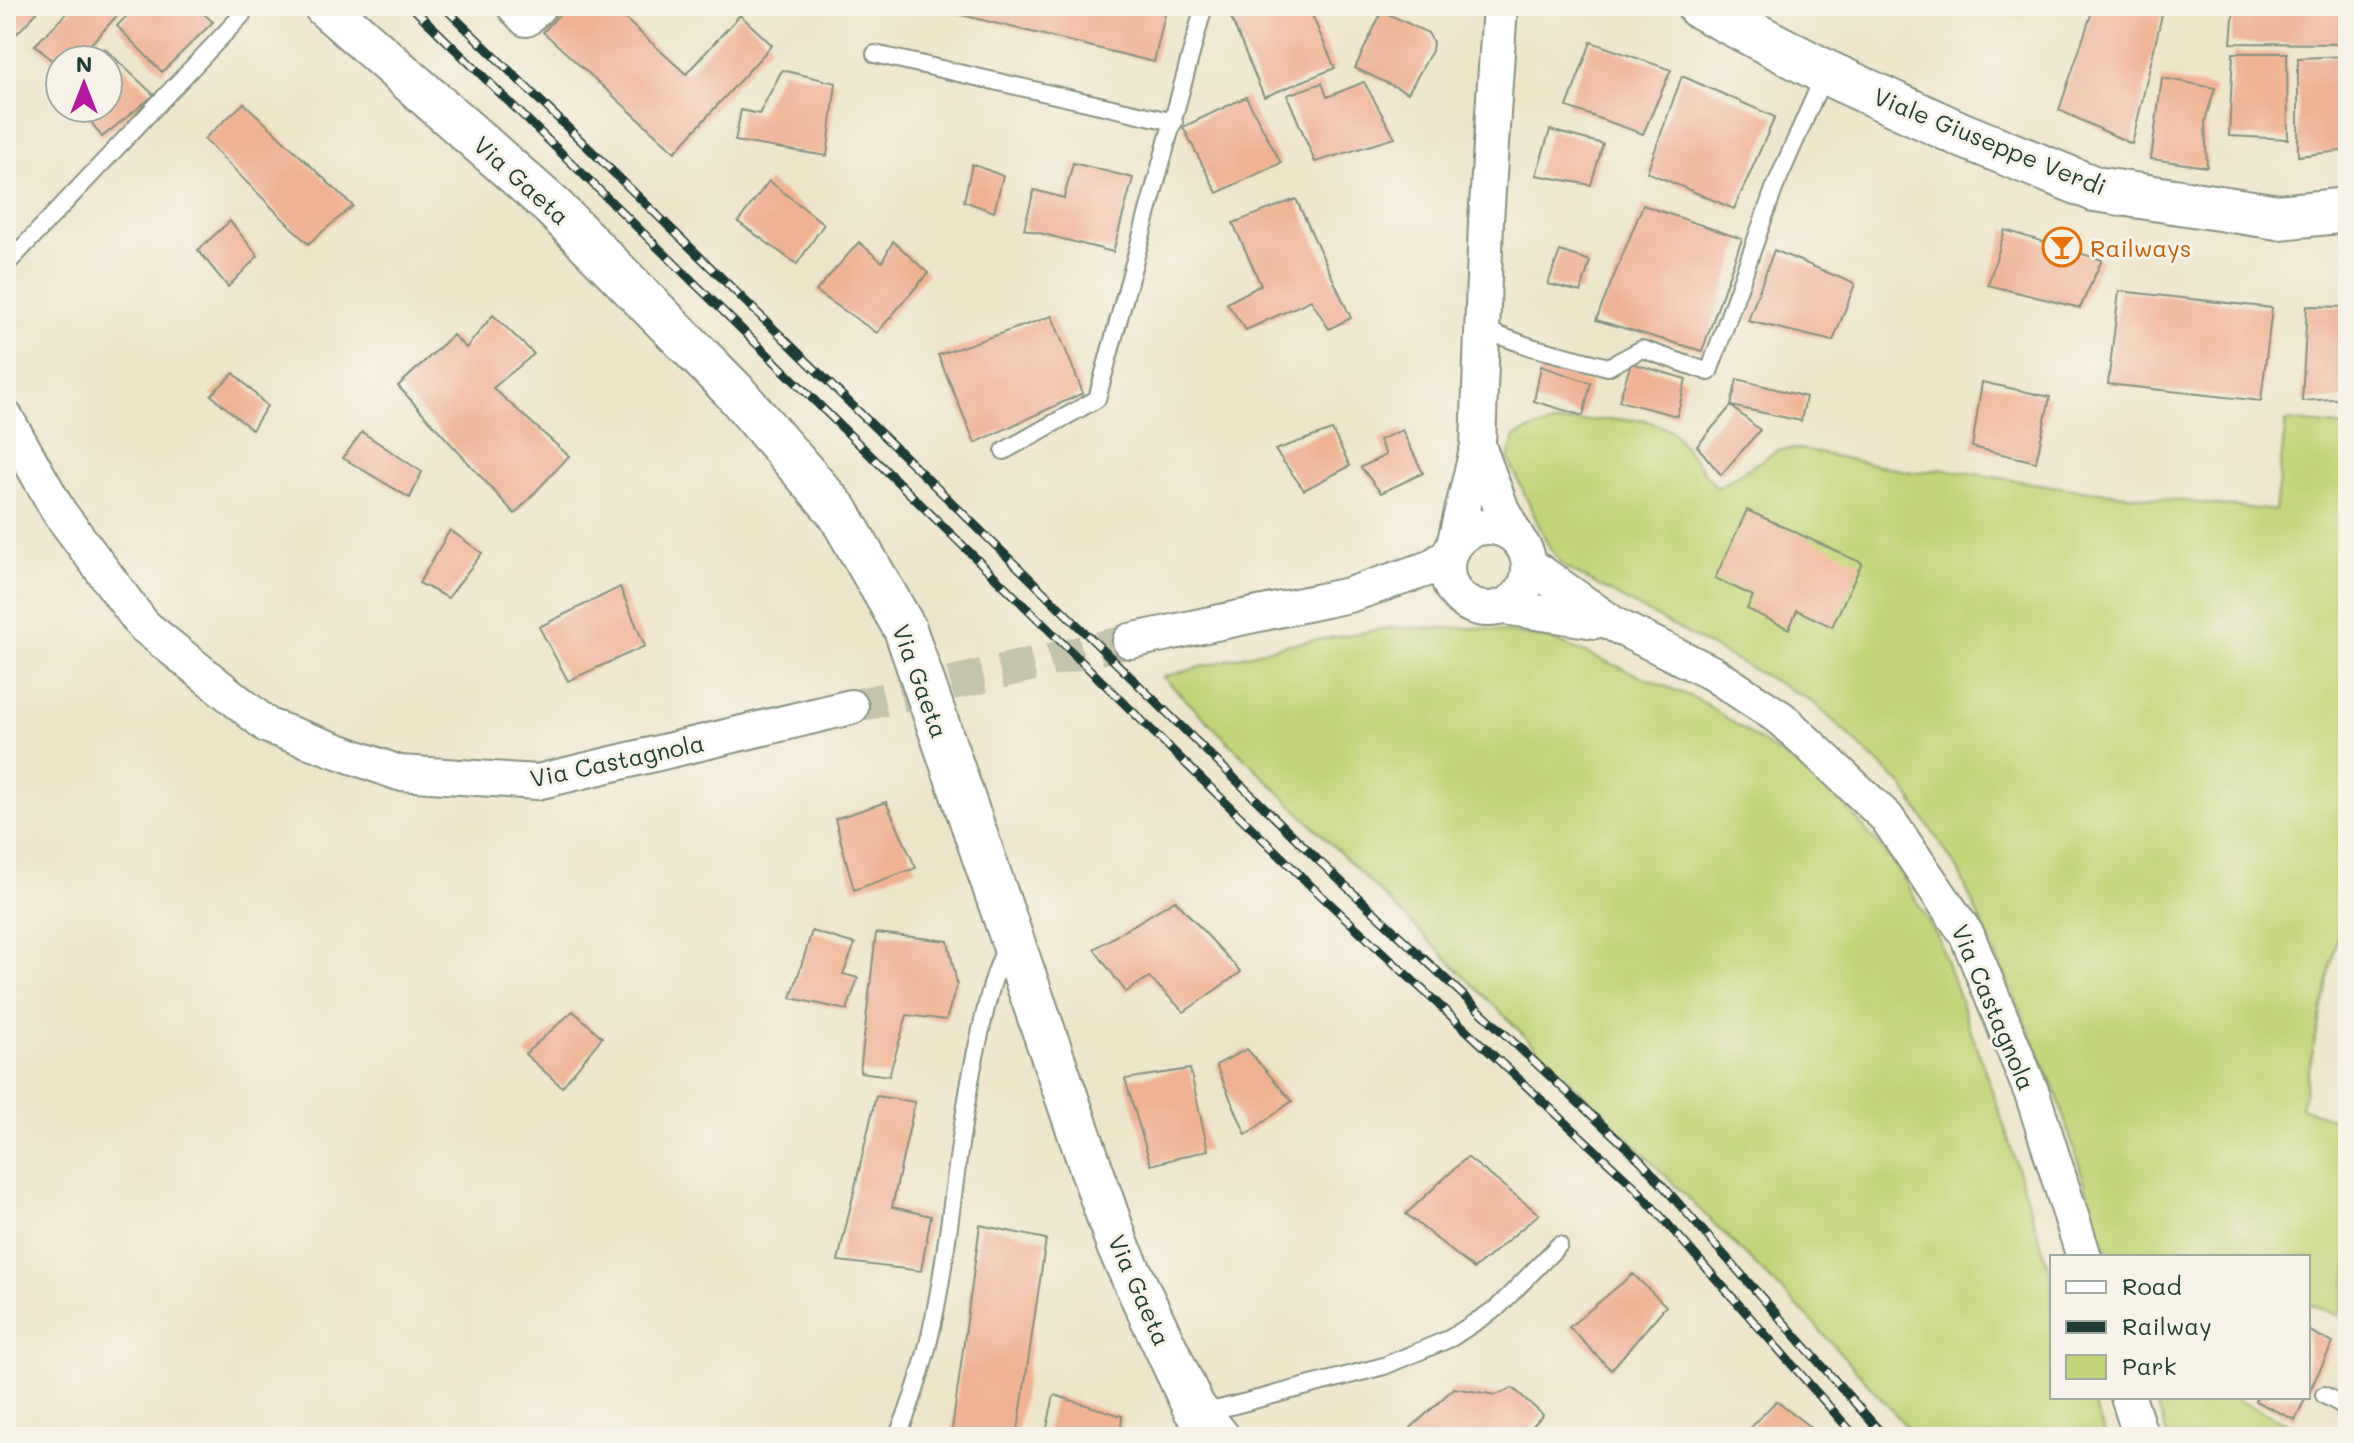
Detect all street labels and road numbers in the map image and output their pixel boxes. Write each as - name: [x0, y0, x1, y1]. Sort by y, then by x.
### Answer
- street label: Viale Giuseppe Verdi: [1869, 80, 2111, 202]
- street label: Via Gaeta: [468, 129, 576, 231]
- street label: Via Gaeta: [886, 620, 956, 742]
- street label: Via Castagnola: [527, 726, 707, 794]
- street label: Via Castagnola: [1945, 919, 2043, 1095]
- street label: Via Gaeta: [1102, 1230, 1178, 1350]

